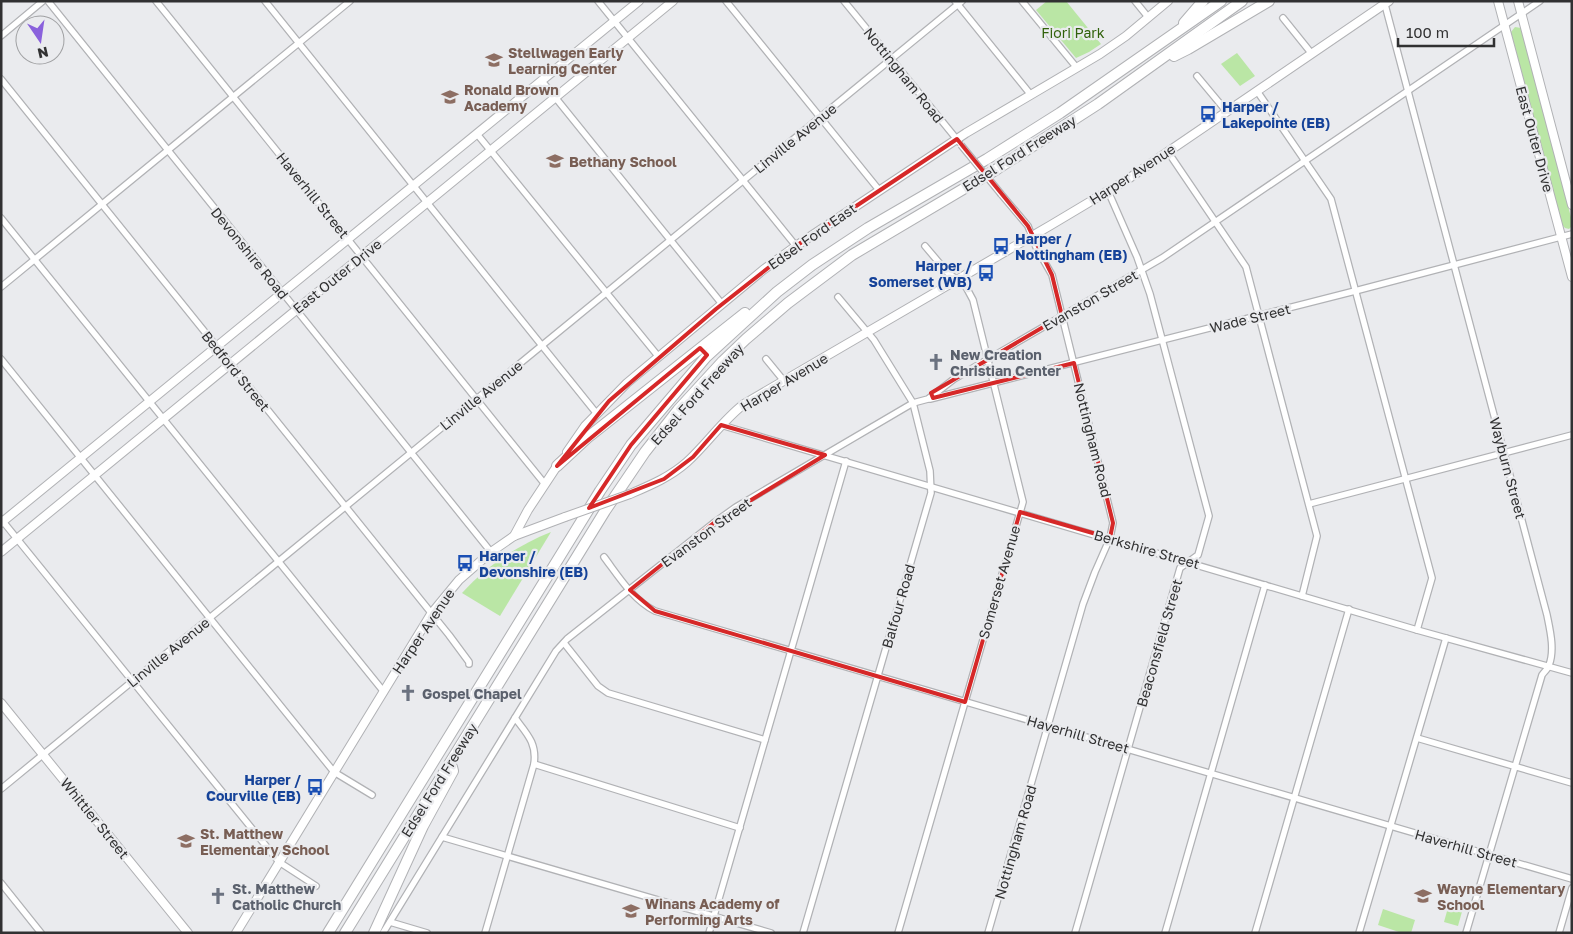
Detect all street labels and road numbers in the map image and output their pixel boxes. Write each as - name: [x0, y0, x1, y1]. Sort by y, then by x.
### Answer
- street label: Nottingham Road: [860, 24, 948, 126]
- street label: East Outer Drive: [1513, 84, 1557, 194]
- street label: Linville Avenue: [750, 99, 840, 177]
- street label: Edsel Ford Freeway: [959, 111, 1079, 195]
- street label: Harper Avenue: [1086, 140, 1178, 208]
- street label: Haverhill Street: [273, 149, 353, 241]
- street label: Edsel Ford East: [765, 199, 859, 273]
- street label: Devonshire Road: [208, 204, 292, 302]
- street label: East Outer Drive: [289, 235, 385, 317]
- street label: Evanston Street: [1039, 266, 1141, 334]
- street label: Wade Street: [1208, 300, 1292, 336]
- street label: Bedford Street: [198, 327, 274, 415]
- street label: Edsel Ford Freeway: [647, 340, 747, 448]
- street label: Harper Avenue: [737, 349, 831, 415]
- street label: Linville Avenue: [436, 356, 526, 434]
- street label: Nottingham Road: [1071, 381, 1115, 499]
- street label: Wayburn Street: [1486, 415, 1530, 521]
- street label: Evanston Street: [658, 494, 754, 570]
- street label: Somerset Avenue: [975, 523, 1023, 641]
- street label: Berkshire Street: [1092, 526, 1202, 572]
- street label: Balfour Road: [878, 562, 918, 650]
- street label: Beaconsfield Street: [1133, 577, 1185, 709]
- street label: Harper Avenue: [388, 585, 458, 677]
- street label: Linville Avenue: [123, 613, 213, 691]
- street label: Haverhill Street: [1025, 711, 1131, 757]
- street label: Edsel Ford Freeway: [397, 720, 481, 840]
- street label: Whittier Street: [57, 774, 133, 862]
- street label: Nottingham Road: [991, 783, 1039, 901]
- street label: Haverhill Street: [1413, 825, 1519, 871]

